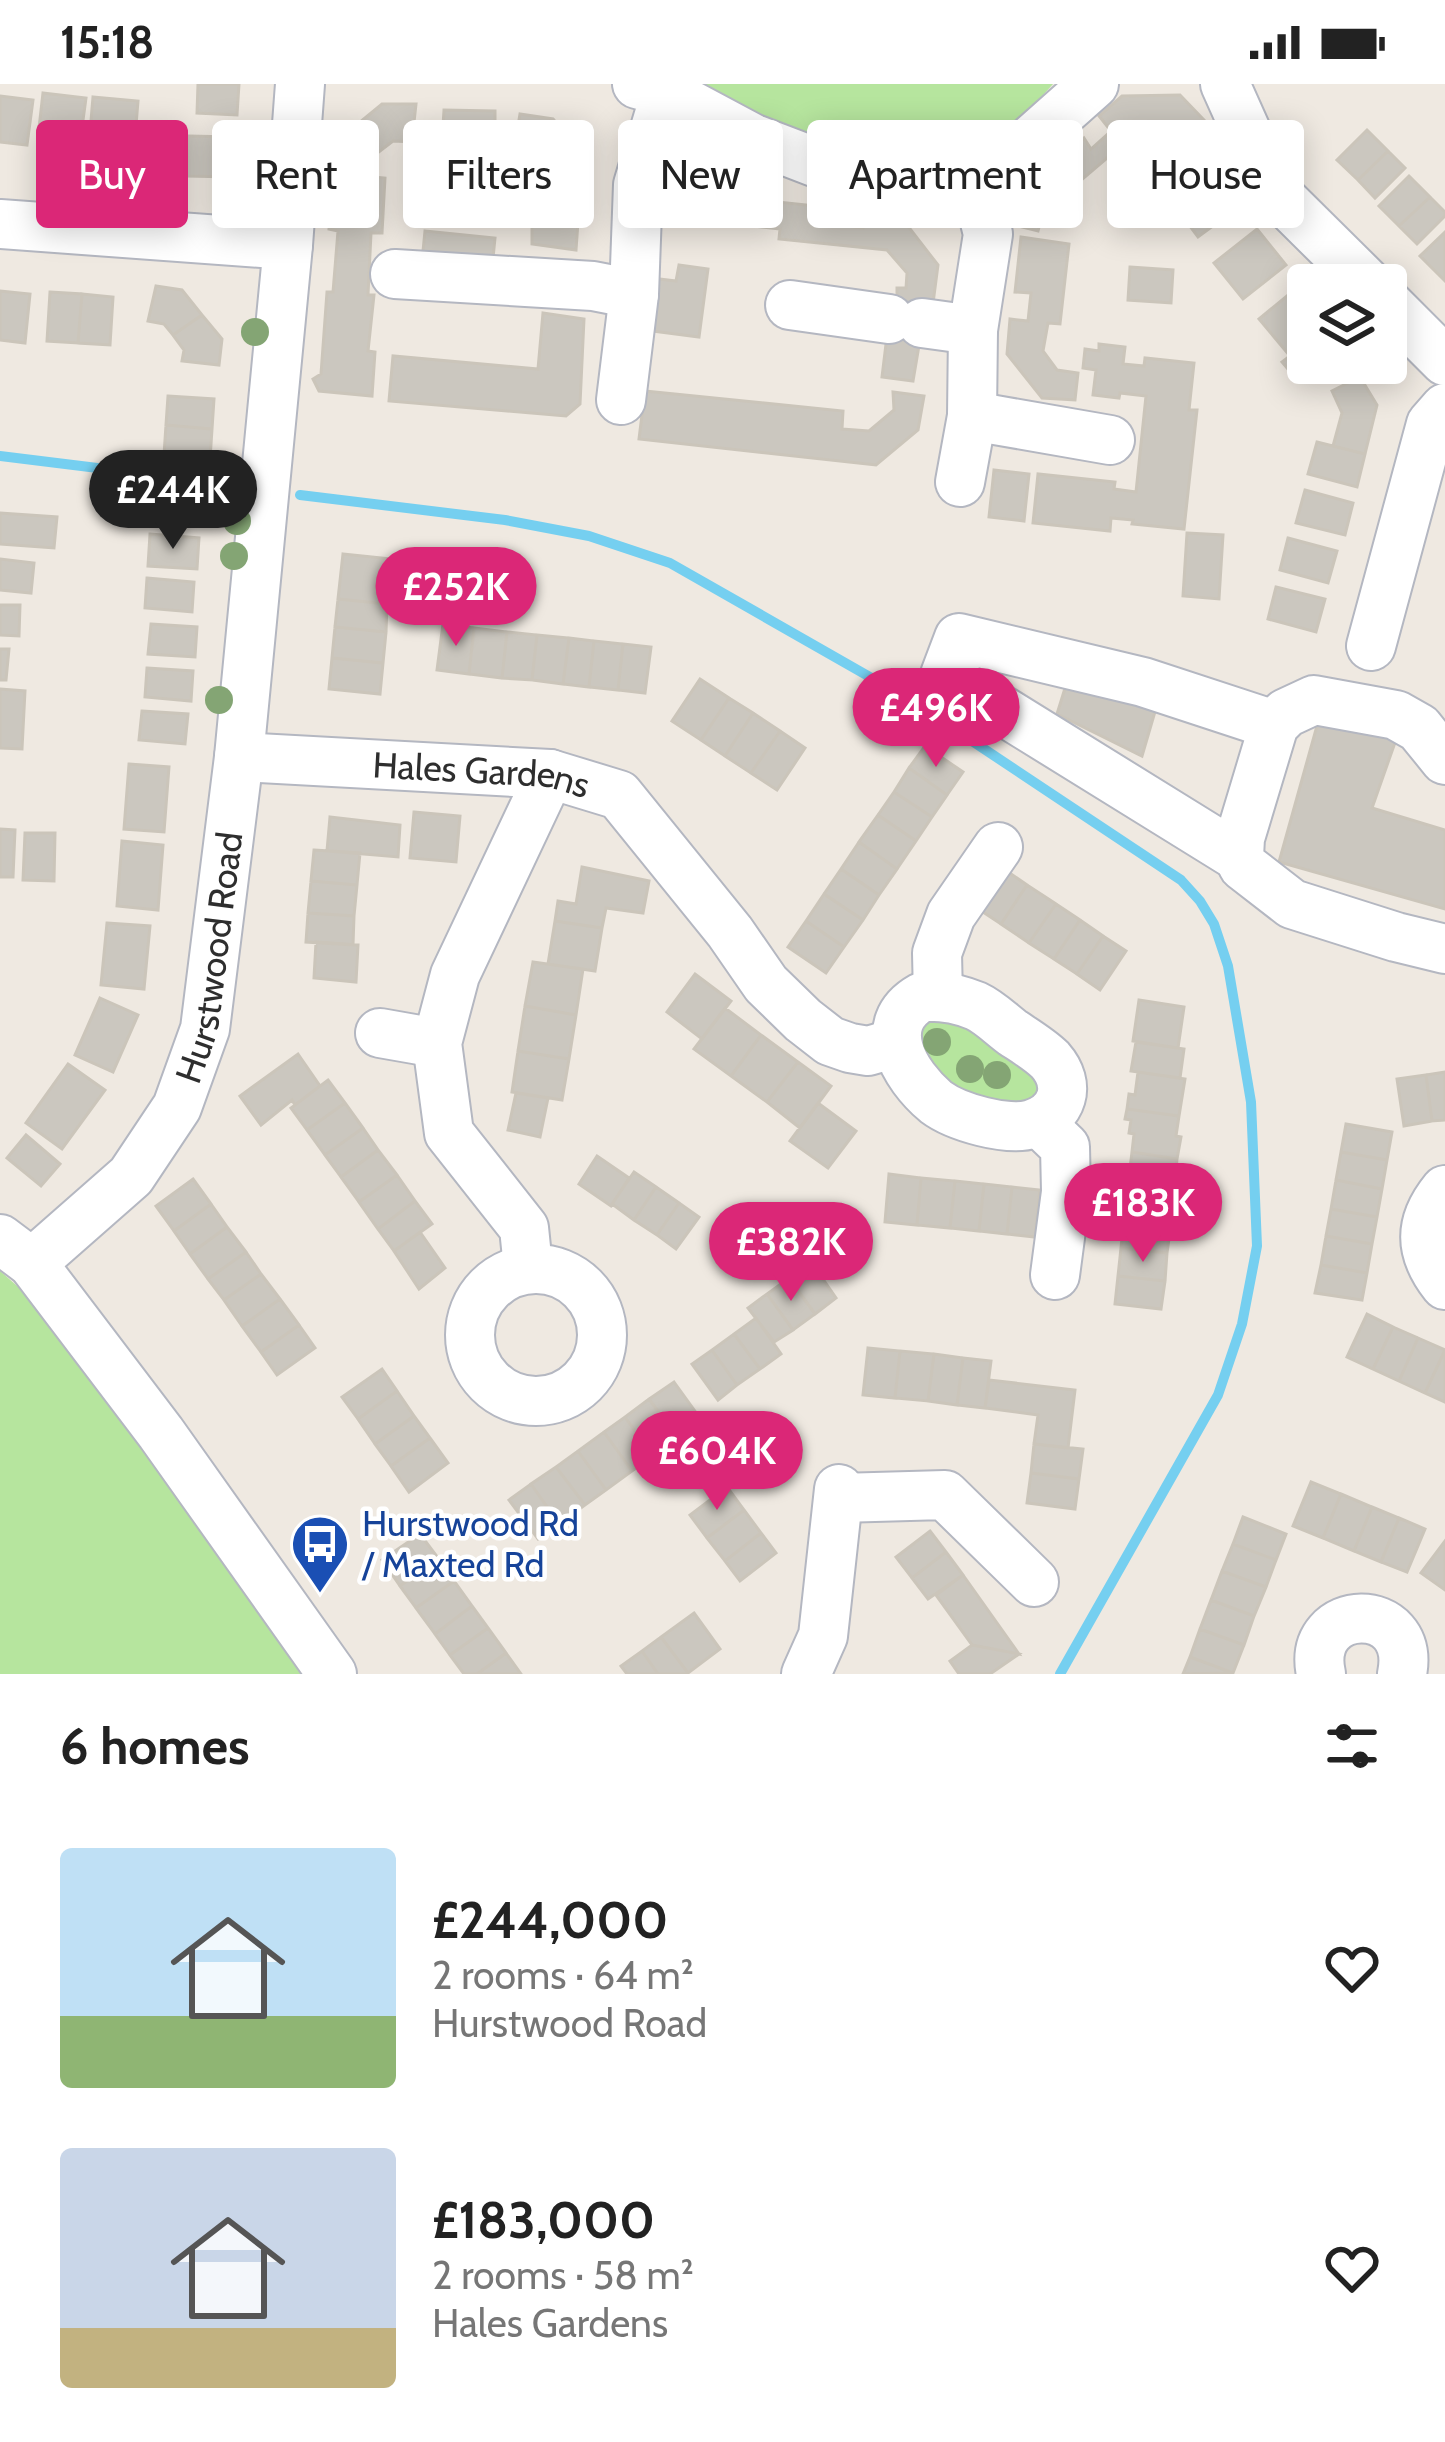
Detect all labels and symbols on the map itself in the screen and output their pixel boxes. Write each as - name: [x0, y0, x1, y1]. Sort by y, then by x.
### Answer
- pin: £244K: [89, 450, 257, 552]
- pin: £252K: [372, 547, 540, 649]
- pin: £496K: [852, 668, 1020, 770]
- street label: Hales Gardens: [372, 742, 595, 807]
- street label: Hurstwood Road: [165, 829, 251, 1089]
- pin: £183K: [1059, 1163, 1227, 1265]
- pin: £382K: [707, 1202, 875, 1304]
- pin: £604K: [633, 1411, 801, 1513]
- place label: Hurstwood Rd / Maxted Rd: [361, 1501, 579, 1586]
- bus stop icon: Hurstwood Rd / Maxted Rd: [289, 1513, 351, 1595]

